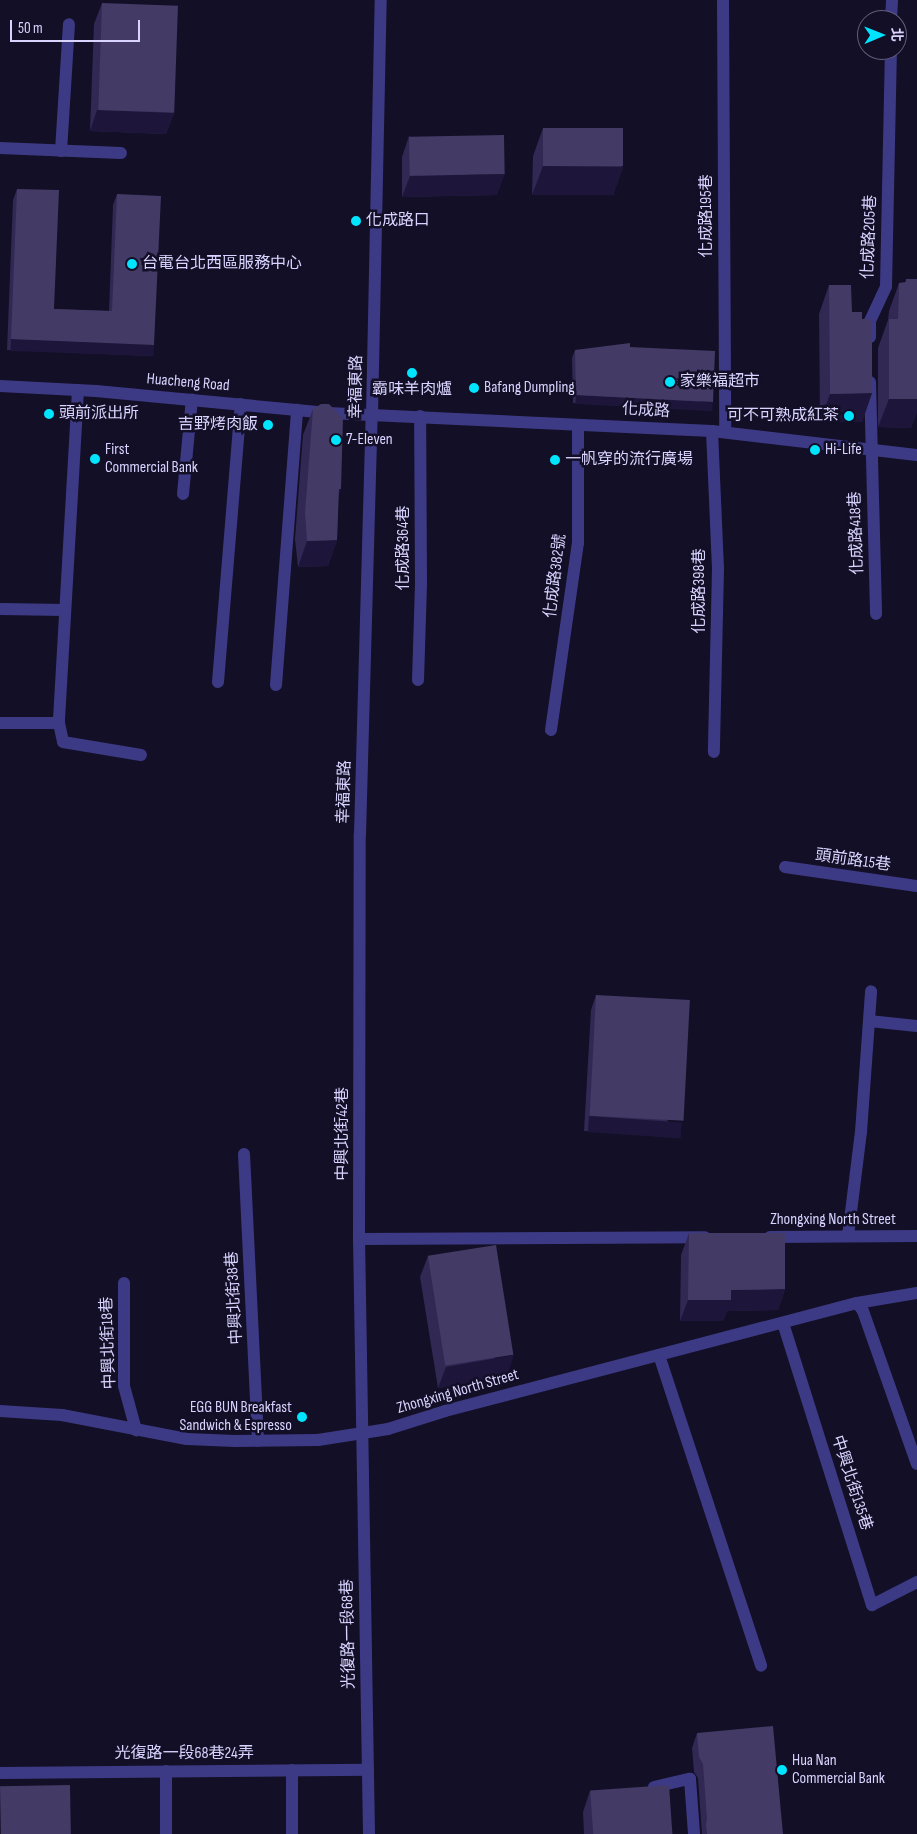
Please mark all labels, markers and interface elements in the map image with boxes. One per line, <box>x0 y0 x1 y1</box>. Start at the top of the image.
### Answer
scale bar <box>12 10 142 42</box>
north arrow <box>857 10 907 60</box>
text: 50 m <box>18 19 43 38</box>
text: 北 <box>888 28 905 42</box>
street label: 化成路195巷 <box>697 174 717 258</box>
street label: 化成路205巷 <box>859 195 881 279</box>
place label: 化成路口 <box>366 211 430 231</box>
marker: 化成路口 <box>350 215 362 227</box>
place label: 台電台北西區服務中心 <box>142 254 302 274</box>
marker: 台電台北西區服務中心 <box>126 258 138 270</box>
street label: 幸福東路 <box>347 355 367 419</box>
marker: 霸味羊肉爐 <box>406 367 418 379</box>
street label: Huacheng Road <box>146 370 230 396</box>
place label: 家樂福超市 <box>680 372 760 392</box>
marker: 家樂福超市 <box>664 376 676 388</box>
place label: Bafang Dumpling <box>484 378 575 398</box>
place label: 霸味羊肉爐 <box>372 380 452 400</box>
marker: Bafang Dumpling <box>468 382 480 394</box>
street label: 化成路 <box>622 400 670 422</box>
place label: 頭前派出所 <box>59 404 139 424</box>
place label: 可不可熟成紅茶 <box>727 406 839 426</box>
marker: 頭前派出所 <box>43 408 55 420</box>
marker: 可不可熟成紅茶 <box>843 410 855 422</box>
place label: 吉野烤肉飯 <box>178 415 258 435</box>
marker: 吉野烤肉飯 <box>262 419 274 431</box>
place label: 7-Eleven <box>346 430 393 450</box>
marker: 7-Eleven <box>330 434 342 446</box>
place label: First Commercial Bank <box>105 440 198 478</box>
place label: Hi-Life <box>825 440 862 460</box>
marker: Hi-Life <box>809 444 821 456</box>
place label: 一帆穿的流行廣場 <box>565 450 693 470</box>
marker: First Commercial Bank <box>89 453 101 465</box>
marker: 一帆穿的流行廣場 <box>549 454 561 466</box>
street label: 化成路418巷 <box>846 491 868 575</box>
street label: 化成路364巷 <box>394 506 414 590</box>
street label: 化成路382號 <box>541 533 571 619</box>
street label: 化成路398巷 <box>690 549 710 633</box>
street label: 幸福東路 <box>334 760 356 824</box>
street label: 頭前路15巷 <box>814 846 892 876</box>
street label: 中興北街42巷 <box>333 1087 353 1181</box>
street label: Zhongxing North Street <box>770 1210 896 1230</box>
street label: 中興北街38巷 <box>223 1251 247 1345</box>
street label: 中興北街18巷 <box>98 1296 120 1390</box>
street label: Zhongxing North Street <box>395 1365 521 1419</box>
place label: EGG BUN Breakfast Sandwich & Espresso <box>179 1398 292 1436</box>
marker: EGG BUN Breakfast Sandwich & Espresso <box>296 1411 308 1423</box>
street label: 中興北街135巷 <box>827 1433 875 1533</box>
street label: 光復路一段68巷 <box>338 1579 360 1689</box>
street label: 光復路一段68巷24弄 <box>114 1744 254 1764</box>
place label: Hua Nan Commercial Bank <box>792 1751 885 1789</box>
marker: Hua Nan Commercial Bank <box>776 1764 788 1776</box>

